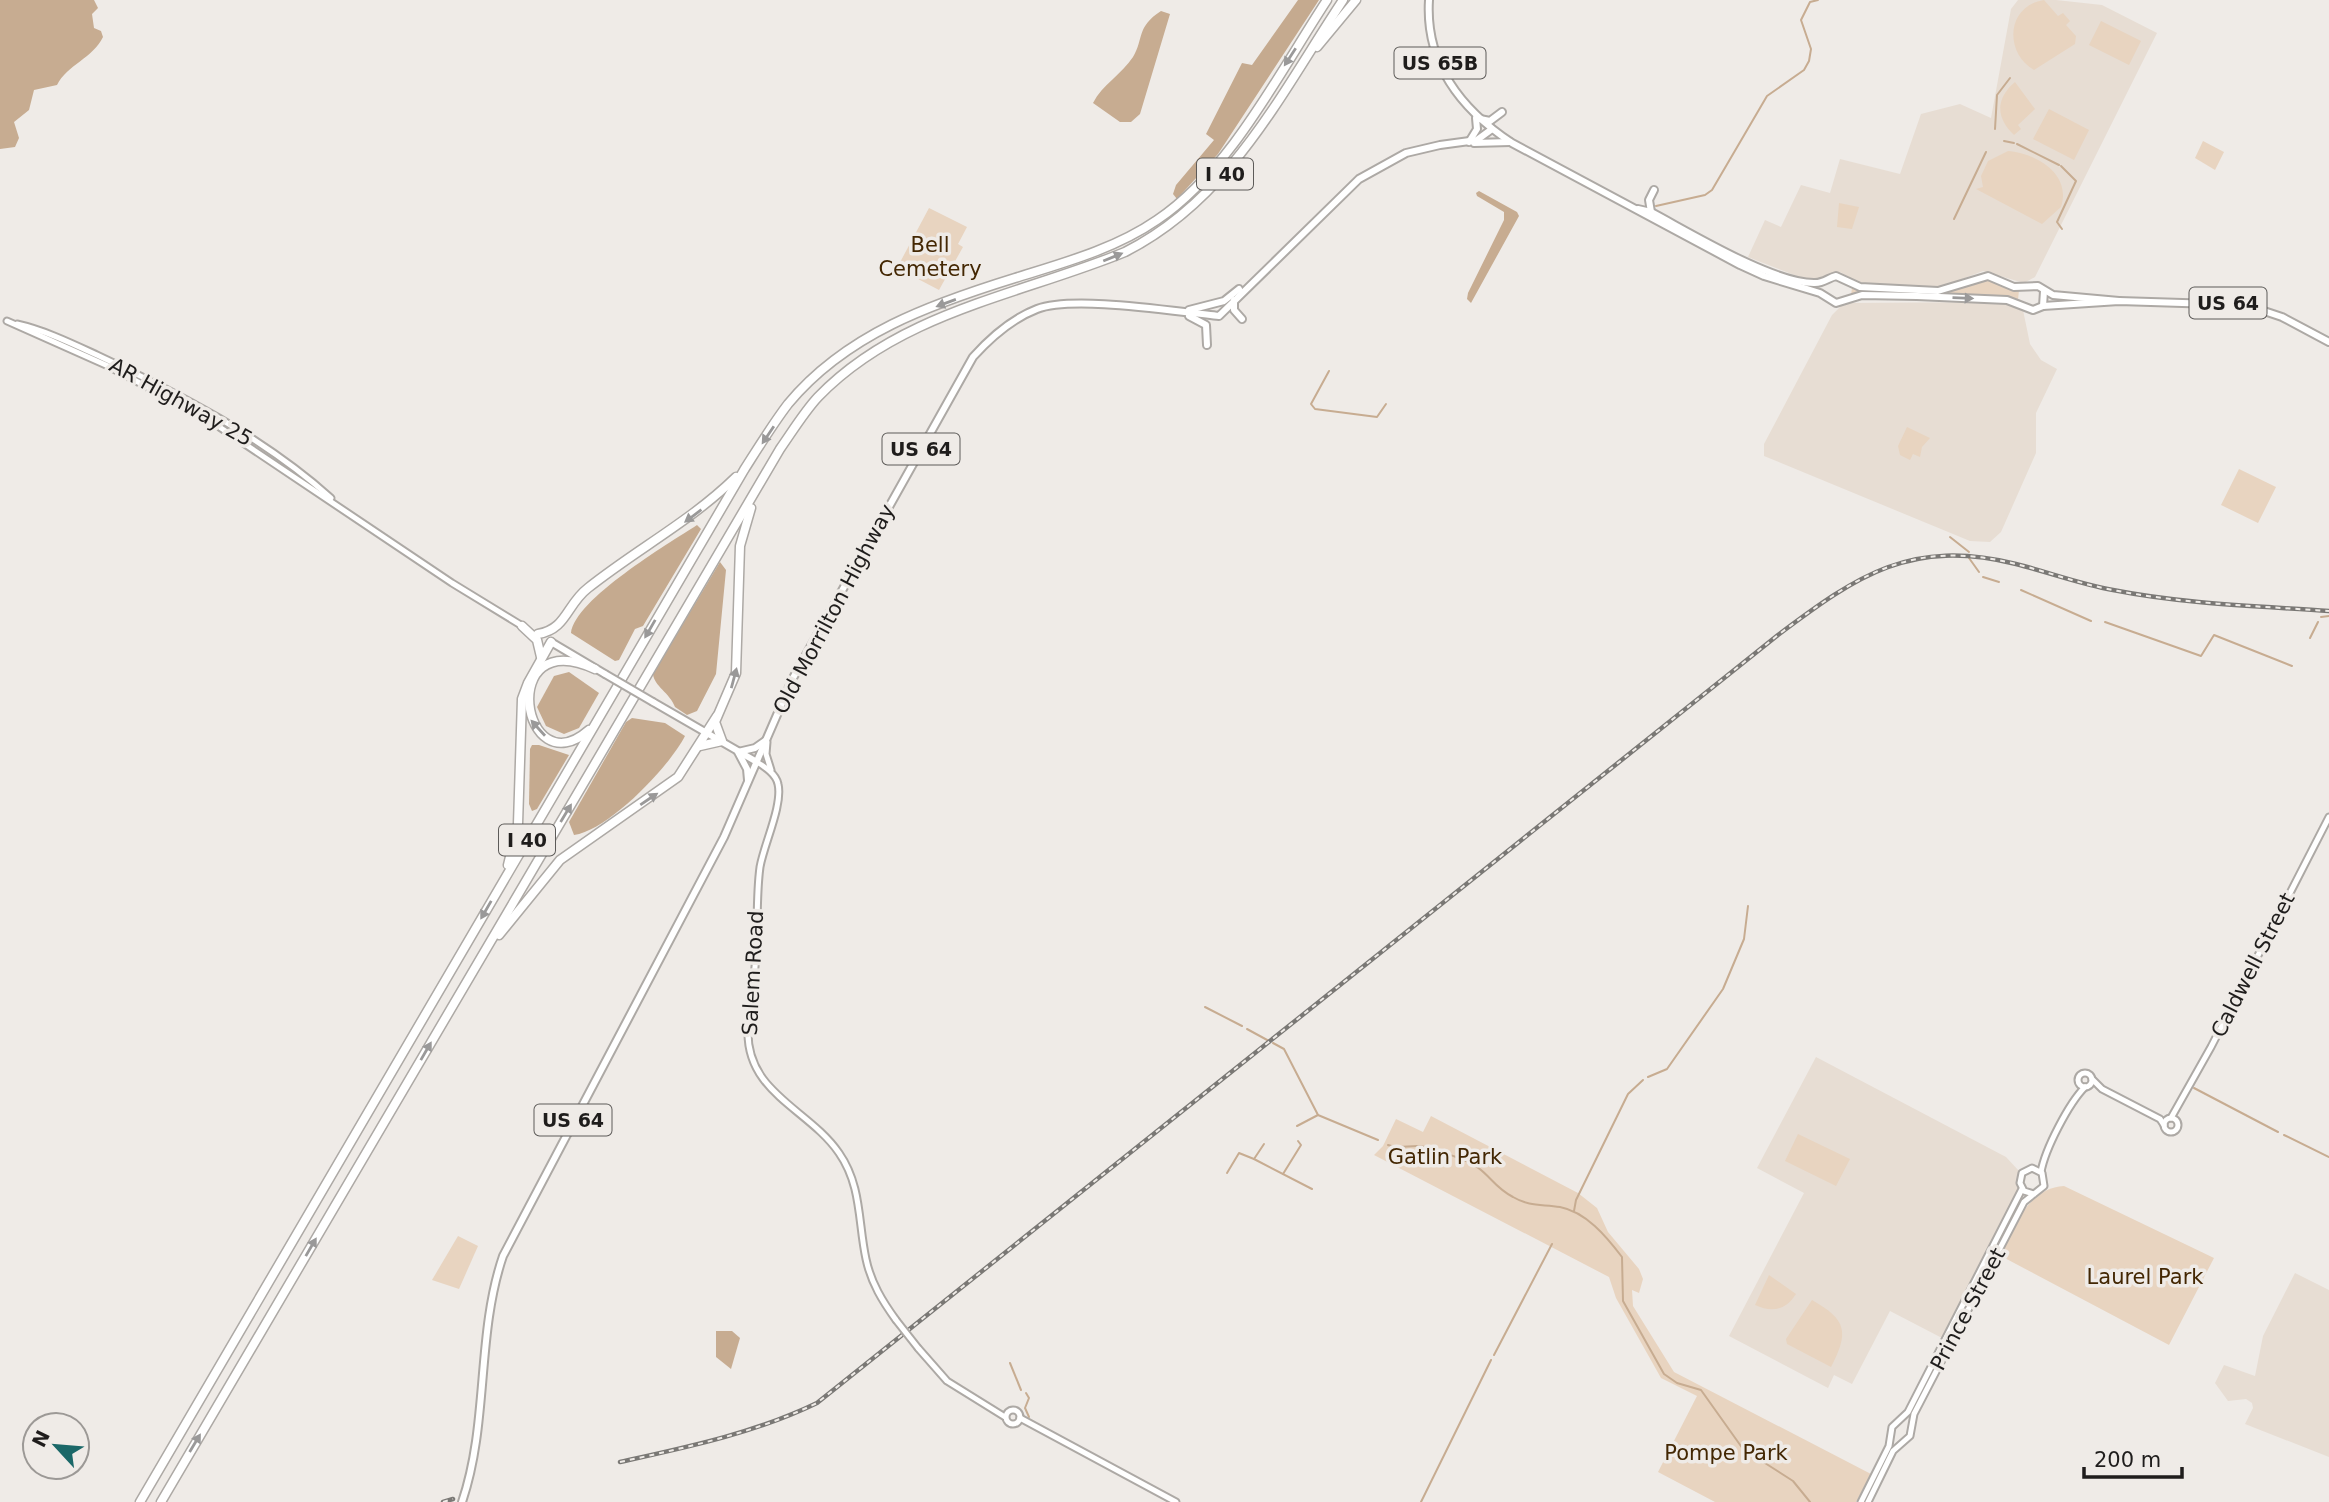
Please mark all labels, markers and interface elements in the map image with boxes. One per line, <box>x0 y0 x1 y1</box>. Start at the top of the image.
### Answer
one-way arrow <box>1283 47 1296 67</box>
road number: US 65B <box>1394 48 1486 78</box>
road number: I 40 <box>1197 158 1253 190</box>
park label: Bell Cemetery <box>878 233 982 281</box>
one-way arrow <box>1103 252 1124 263</box>
road number: US 64 <box>2190 288 2266 318</box>
one-way arrow <box>1952 293 1974 304</box>
one-way arrow <box>936 298 957 309</box>
street label: AR Highway 25 <box>105 353 257 451</box>
one-way arrow <box>762 425 775 444</box>
road number: US 64 <box>883 433 960 464</box>
street label: Old Morrilton Highway <box>769 500 899 718</box>
one-way arrow <box>684 508 702 522</box>
one-way arrow <box>644 620 656 639</box>
one-way arrow <box>729 667 740 689</box>
one-way arrow <box>530 719 546 737</box>
one-way arrow <box>639 792 659 805</box>
one-way arrow <box>560 803 572 822</box>
road number: I 40 <box>499 824 555 856</box>
street label: Caldwell Street <box>2206 889 2300 1041</box>
one-way arrow <box>480 901 492 920</box>
street label: Salem Road <box>738 910 768 1036</box>
one-way arrow <box>420 1041 432 1060</box>
road number: US 64 <box>534 1104 612 1136</box>
park label: Gatlin Park <box>1388 1145 1503 1169</box>
one-way arrow <box>304 1237 316 1257</box>
street label: Prince Street <box>1926 1244 2010 1374</box>
park label: Laurel Park <box>2087 1265 2204 1289</box>
north arrow <box>21 1411 91 1481</box>
text: N <box>27 1427 54 1451</box>
one-way arrow <box>189 1434 202 1453</box>
scale bar <box>2084 1436 2182 1480</box>
park label: Pompe Park <box>1664 1441 1789 1465</box>
text: 200 m <box>2094 1448 2161 1472</box>

